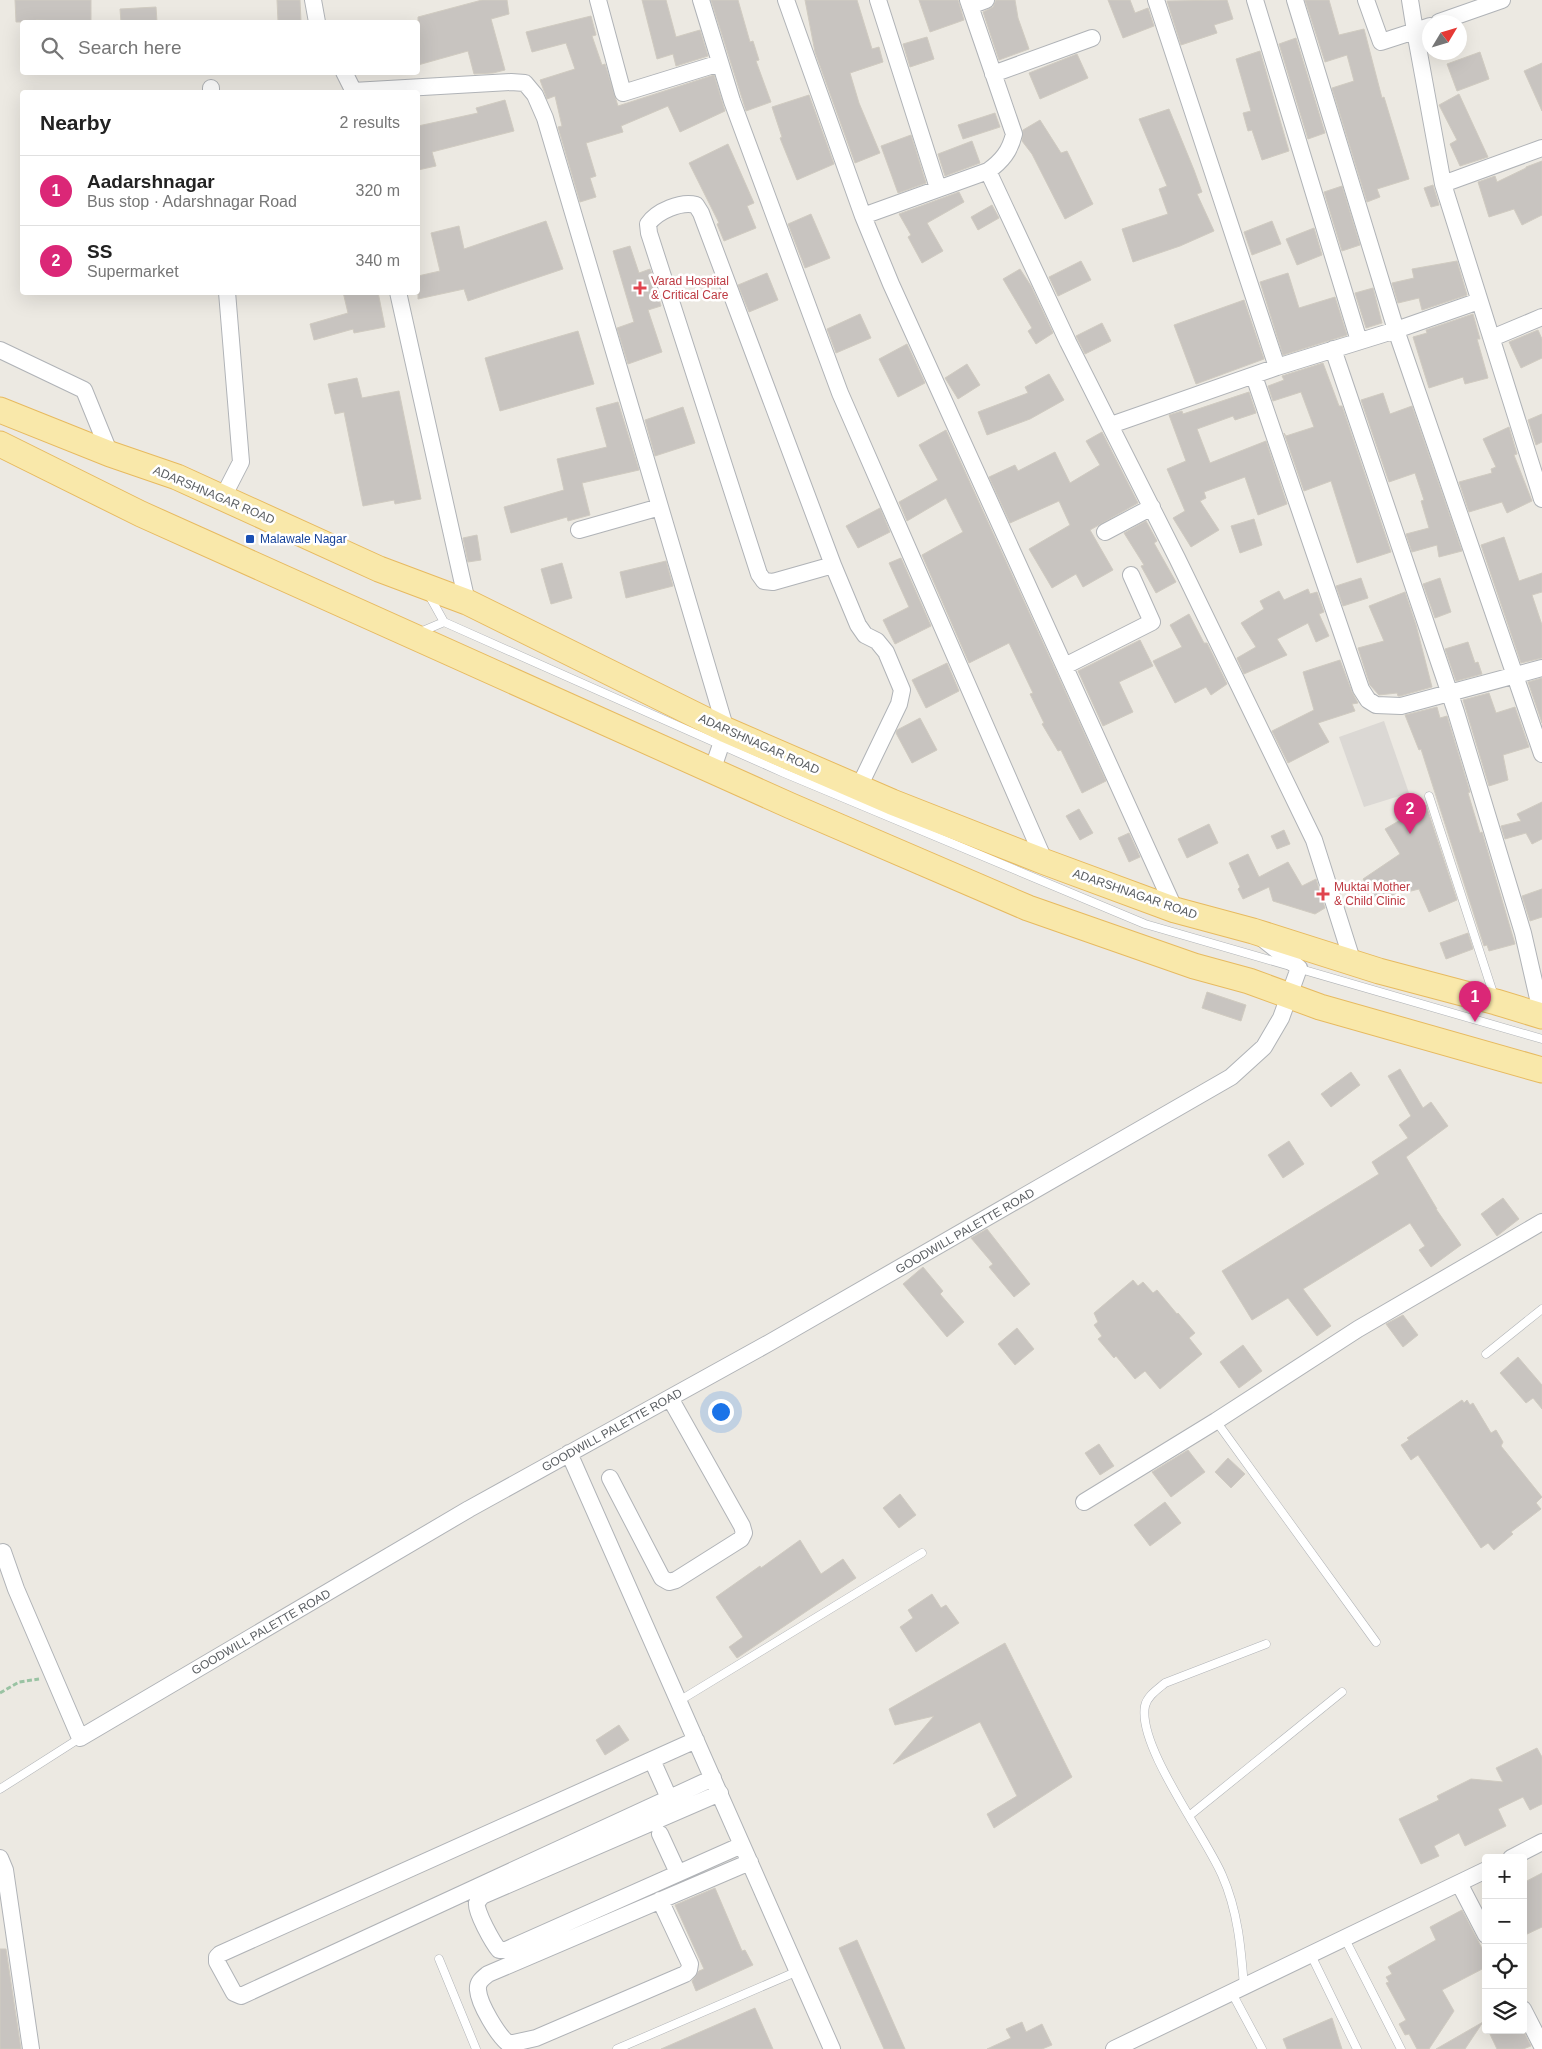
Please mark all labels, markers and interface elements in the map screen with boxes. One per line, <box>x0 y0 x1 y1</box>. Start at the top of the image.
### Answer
north arrow <box>1422 15 1467 60</box>
search box <box>20 20 420 75</box>
icon: search <box>38 34 66 62</box>
text: Search here <box>78 37 182 58</box>
text: Nearby <box>40 111 111 134</box>
text: 2 results <box>340 114 400 131</box>
text: Aadarshnagar <box>87 171 215 192</box>
text: 1 <box>52 182 60 199</box>
text: 320 m <box>356 182 400 199</box>
text: Bus stop · Adarshnagar Road <box>87 193 297 210</box>
text: SS <box>87 241 112 262</box>
text: 2 <box>52 252 60 269</box>
text: 340 m <box>356 252 400 269</box>
text: Supermarket <box>87 263 179 280</box>
place label: Varad Hospital & Critical Care <box>651 274 729 302</box>
marker: Varad Hospital & Critical Care <box>633 281 647 295</box>
street label: ADARSHNAGAR ROAD <box>151 463 277 527</box>
place label: Malawale Nagar <box>260 532 347 546</box>
marker: Malawale Nagar <box>244 533 256 545</box>
street label: ADARSHNAGAR ROAD <box>696 711 822 777</box>
pin: 2 <box>1394 793 1426 834</box>
street label: ADARSHNAGAR ROAD <box>1071 866 1199 922</box>
place label: Muktai Mother & Child Clinic <box>1334 880 1410 908</box>
marker: Muktai Mother & Child Clinic <box>1316 887 1330 901</box>
pin: 1 <box>1459 981 1491 1022</box>
street label: GOODWILL PALETTE ROAD <box>893 1185 1037 1277</box>
street label: GOODWILL PALETTE ROAD <box>539 1385 685 1474</box>
your location <box>708 1399 734 1425</box>
street label: GOODWILL PALETTE ROAD <box>189 1586 333 1678</box>
map controls <box>1482 1854 1527 2034</box>
button: + <box>1482 1854 1527 1899</box>
button: − <box>1482 1899 1527 1944</box>
button: locate <box>1482 1944 1527 1989</box>
button: layers <box>1482 1989 1527 2034</box>

